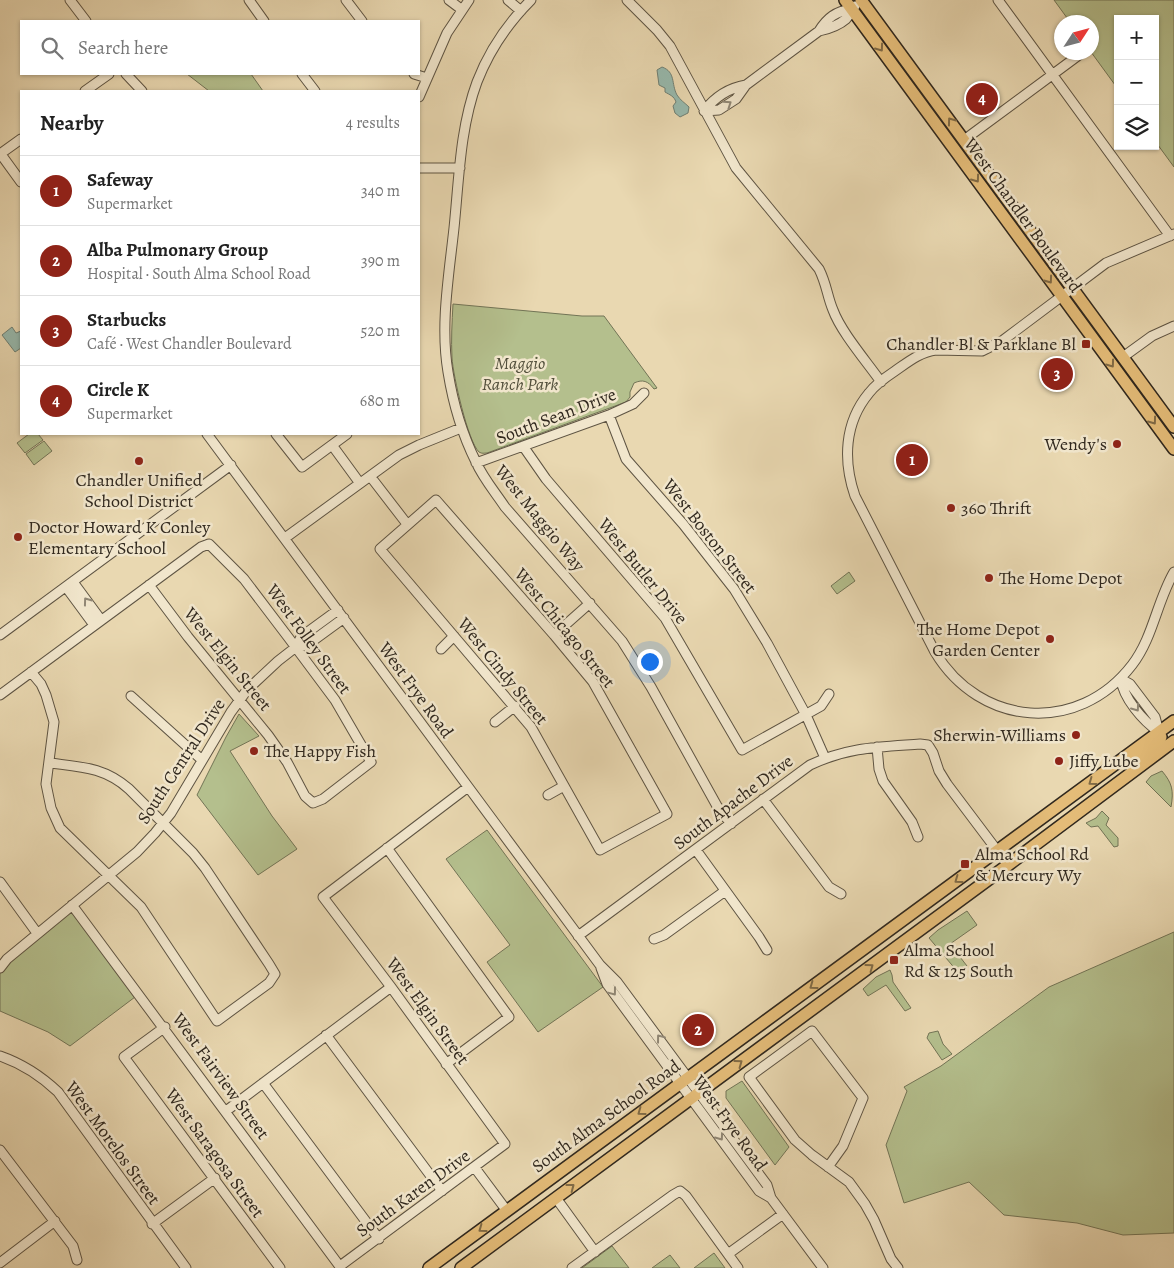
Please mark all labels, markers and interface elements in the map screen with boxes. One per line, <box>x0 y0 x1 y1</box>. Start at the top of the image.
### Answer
north arrow <box>1054 15 1099 60</box>
map controls <box>1114 15 1159 150</box>
button: + <box>1114 15 1159 60</box>
search box <box>20 20 420 75</box>
icon: search <box>38 34 66 62</box>
text: Search here <box>78 35 168 61</box>
one-way arrow <box>874 42 883 52</box>
button: − <box>1114 60 1159 105</box>
pin: 4 <box>966 80 998 118</box>
one-way arrow <box>723 101 732 110</box>
button: layers <box>1114 105 1159 150</box>
text: Nearby <box>40 109 103 137</box>
text: 4 results <box>346 112 400 134</box>
one-way arrow <box>948 117 957 127</box>
street label: West Chandler Boulevard <box>958 132 1088 298</box>
text: Safeway <box>87 167 153 193</box>
one-way arrow <box>970 173 979 183</box>
text: 1 <box>53 180 59 202</box>
text: 340 m <box>361 180 400 202</box>
text: Supermarket <box>87 193 173 215</box>
text: Alba Pulmonary Group <box>87 237 268 263</box>
text: 2 <box>52 250 60 272</box>
text: 390 m <box>361 250 400 272</box>
text: Hospital · South Alma School Road <box>87 263 311 285</box>
one-way arrow <box>1043 274 1052 284</box>
text: Starbucks <box>87 307 166 333</box>
text: 3 <box>53 320 59 342</box>
text: 520 m <box>361 320 400 342</box>
place label: Chandler Bl & Parklane Bl <box>886 332 1077 356</box>
text: Café · West Chandler Boulevard <box>87 333 292 355</box>
marker: Chandler Bl & Parklane Bl <box>1080 338 1092 350</box>
park label: Maggio Ranch Park <box>482 351 558 396</box>
pin: 3 <box>1041 355 1073 393</box>
one-way arrow <box>1105 358 1114 368</box>
text: Circle K <box>87 377 149 403</box>
street label: South Sean Drive <box>493 382 619 450</box>
text: 4 <box>52 390 60 412</box>
text: 680 m <box>360 390 400 412</box>
text: Supermarket <box>87 403 173 425</box>
one-way arrow <box>1147 415 1156 425</box>
place label: Wendy's <box>1043 432 1107 456</box>
marker: Wendy's <box>1111 438 1123 450</box>
pin: 1 <box>896 441 928 479</box>
marker: Chandler Unified School District <box>133 455 145 467</box>
street label: West Maggio Way <box>489 459 591 577</box>
place label: Chandler Unified School District <box>76 468 203 513</box>
street label: West Boston Street <box>657 473 762 598</box>
place label: 360 Thrift <box>961 496 1032 520</box>
marker: 360 Thrift <box>945 502 957 514</box>
street label: West Butler Drive <box>592 512 693 629</box>
place label: Doctor Howard K Conley Elementary School <box>28 515 211 560</box>
marker: Doctor Howard K Conley Elementary School <box>12 531 24 543</box>
street label: West Chicago Street <box>509 562 621 693</box>
place label: The Home Depot <box>999 566 1122 590</box>
marker: The Home Depot <box>983 572 995 584</box>
street label: West Folley Street <box>260 578 357 699</box>
one-way arrow <box>84 597 93 607</box>
street label: West Elgin Street <box>178 601 277 716</box>
street label: West Cindy Street <box>452 612 554 730</box>
place label: The Home Depot Garden Center <box>917 617 1040 662</box>
marker: The Home Depot Garden Center <box>1044 633 1056 645</box>
street label: West Frye Road <box>372 636 459 743</box>
your location <box>637 649 663 675</box>
street label: South Central Drive <box>131 694 231 828</box>
one-way arrow <box>1130 703 1139 712</box>
place label: Sherwin-Williams <box>933 723 1066 747</box>
marker: Sherwin-Williams <box>1070 729 1082 741</box>
place label: The Happy Fish <box>264 739 377 763</box>
marker: The Happy Fish <box>248 745 260 757</box>
street label: South Apache Drive <box>668 749 798 855</box>
place label: Jiffy Lube <box>1069 749 1139 773</box>
marker: Jiffy Lube <box>1053 755 1065 767</box>
one-way arrow <box>1088 775 1097 785</box>
place label: Alma School Rd & Mercury Wy <box>974 842 1089 887</box>
marker: Alma School Rd & Mercury Wy <box>959 858 971 870</box>
one-way arrow <box>955 874 964 882</box>
place label: Alma School Rd & 125 South <box>903 938 1014 983</box>
street label: West Elgin Street <box>380 952 475 1069</box>
marker: Alma School Rd & 125 South <box>888 954 900 966</box>
one-way arrow <box>864 964 873 972</box>
one-way arrow <box>810 981 819 989</box>
one-way arrow <box>607 986 615 995</box>
street label: West Fairview Street <box>166 1007 275 1144</box>
pin: 2 <box>682 1011 714 1049</box>
one-way arrow <box>657 1034 666 1044</box>
street label: South Alma School Road <box>527 1054 685 1178</box>
one-way arrow <box>733 1060 742 1068</box>
street label: West Frye Road <box>686 1069 773 1176</box>
street label: West Morelos Street <box>59 1076 166 1210</box>
street label: West Saragosa Street <box>159 1083 270 1223</box>
one-way arrow <box>637 1106 647 1115</box>
one-way arrow <box>714 1131 723 1141</box>
street label: South Karen Drive <box>351 1144 475 1242</box>
one-way arrow <box>565 1184 575 1193</box>
one-way arrow <box>478 1223 488 1232</box>

